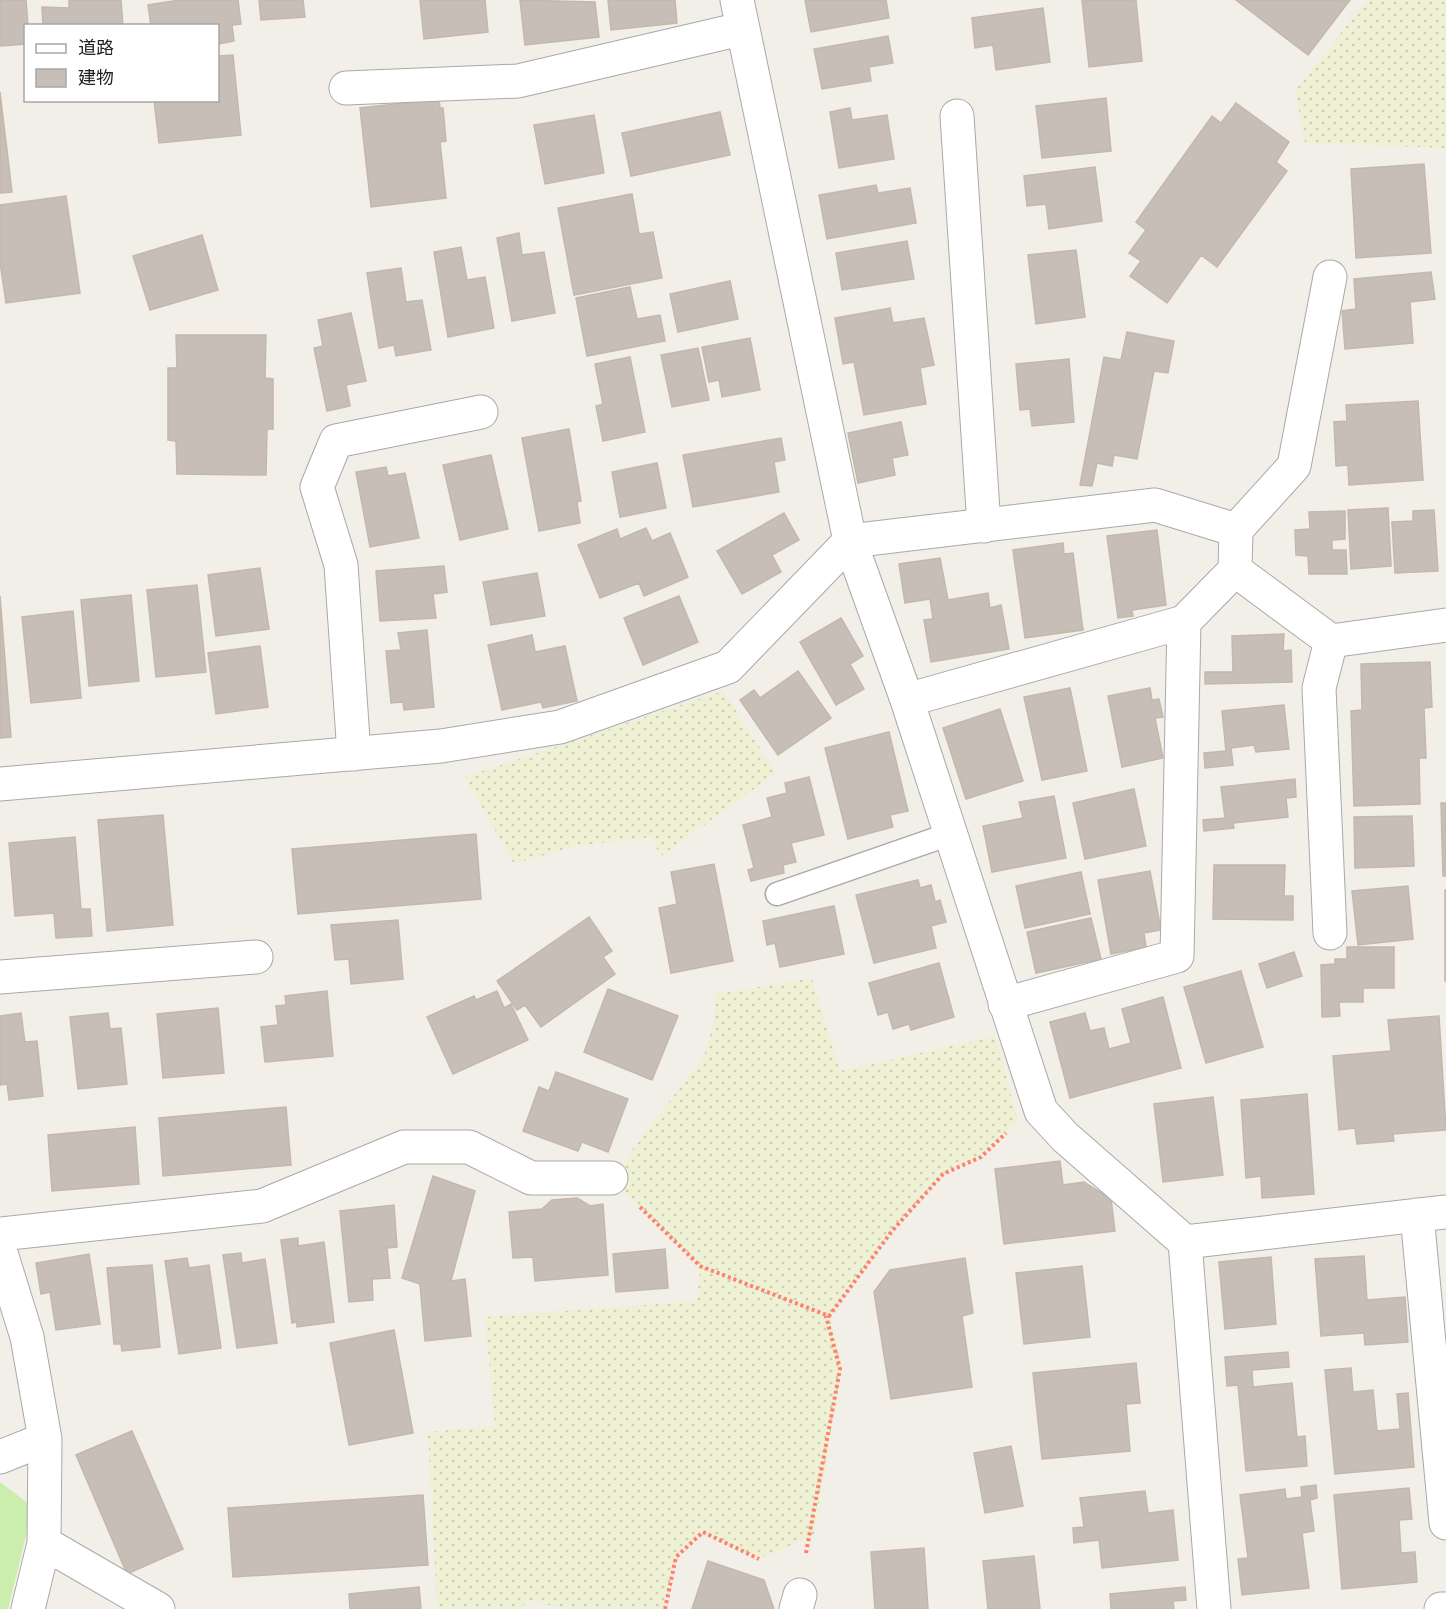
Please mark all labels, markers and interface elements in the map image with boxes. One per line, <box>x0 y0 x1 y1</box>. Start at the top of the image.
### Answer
legend <box>24 24 219 102</box>
text: 道路 <box>78 37 114 59</box>
text: 建物 <box>78 67 114 89</box>

